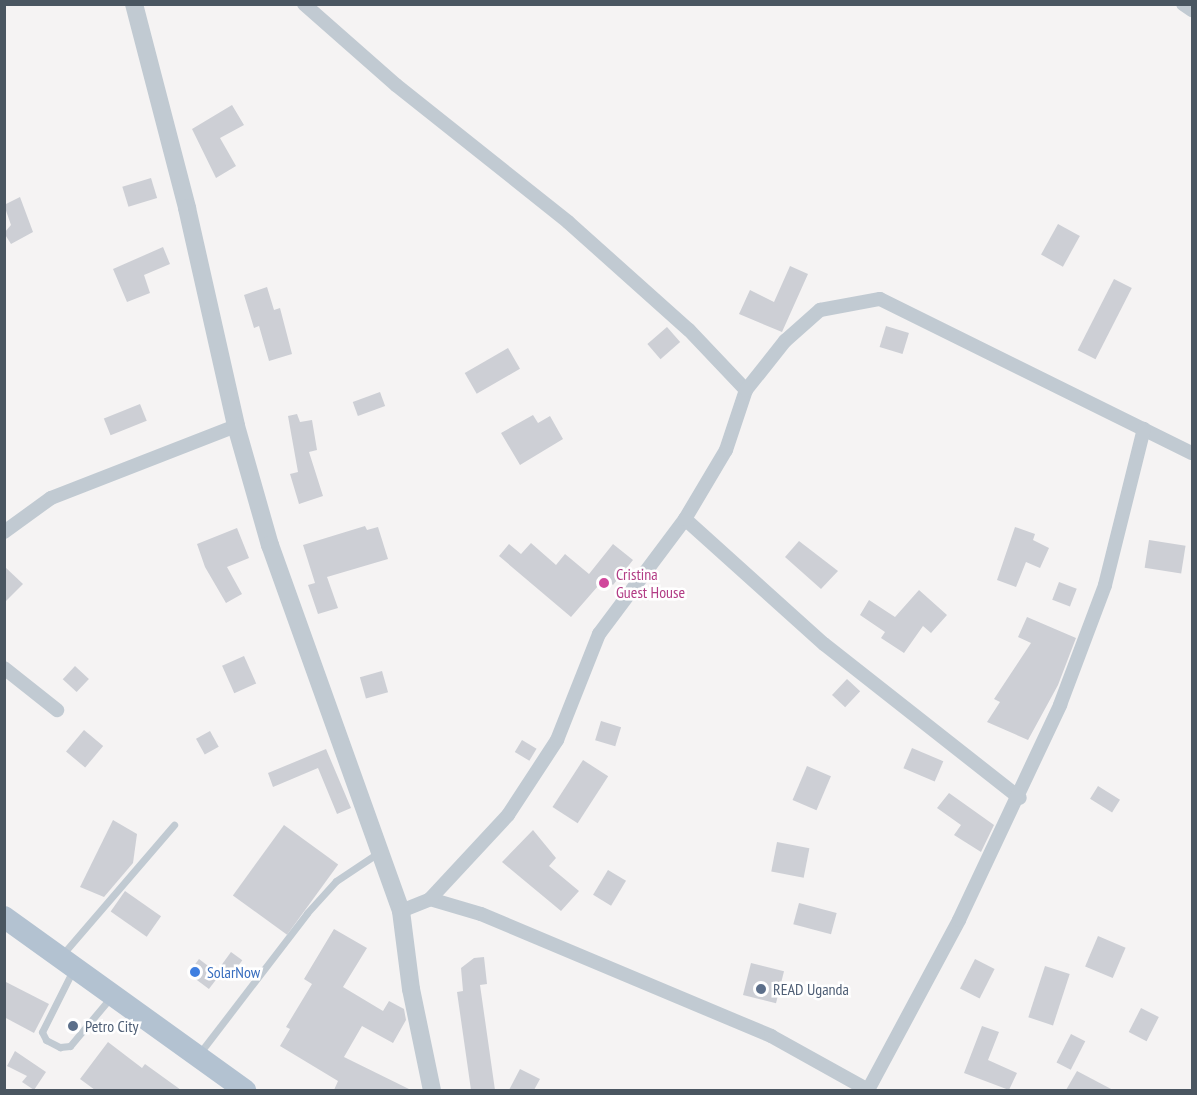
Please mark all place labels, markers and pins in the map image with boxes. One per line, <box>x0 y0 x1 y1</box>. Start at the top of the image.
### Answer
place label: Cristina Guest House <box>616 564 685 602</box>
marker: Cristina Guest House <box>597 576 611 590</box>
place label: SolarNow <box>207 962 260 982</box>
marker: SolarNow <box>188 965 202 979</box>
place label: READ Uganda <box>773 979 849 999</box>
marker: READ Uganda <box>754 982 768 996</box>
place label: Petro City <box>85 1016 139 1036</box>
marker: Petro City <box>66 1019 80 1033</box>

